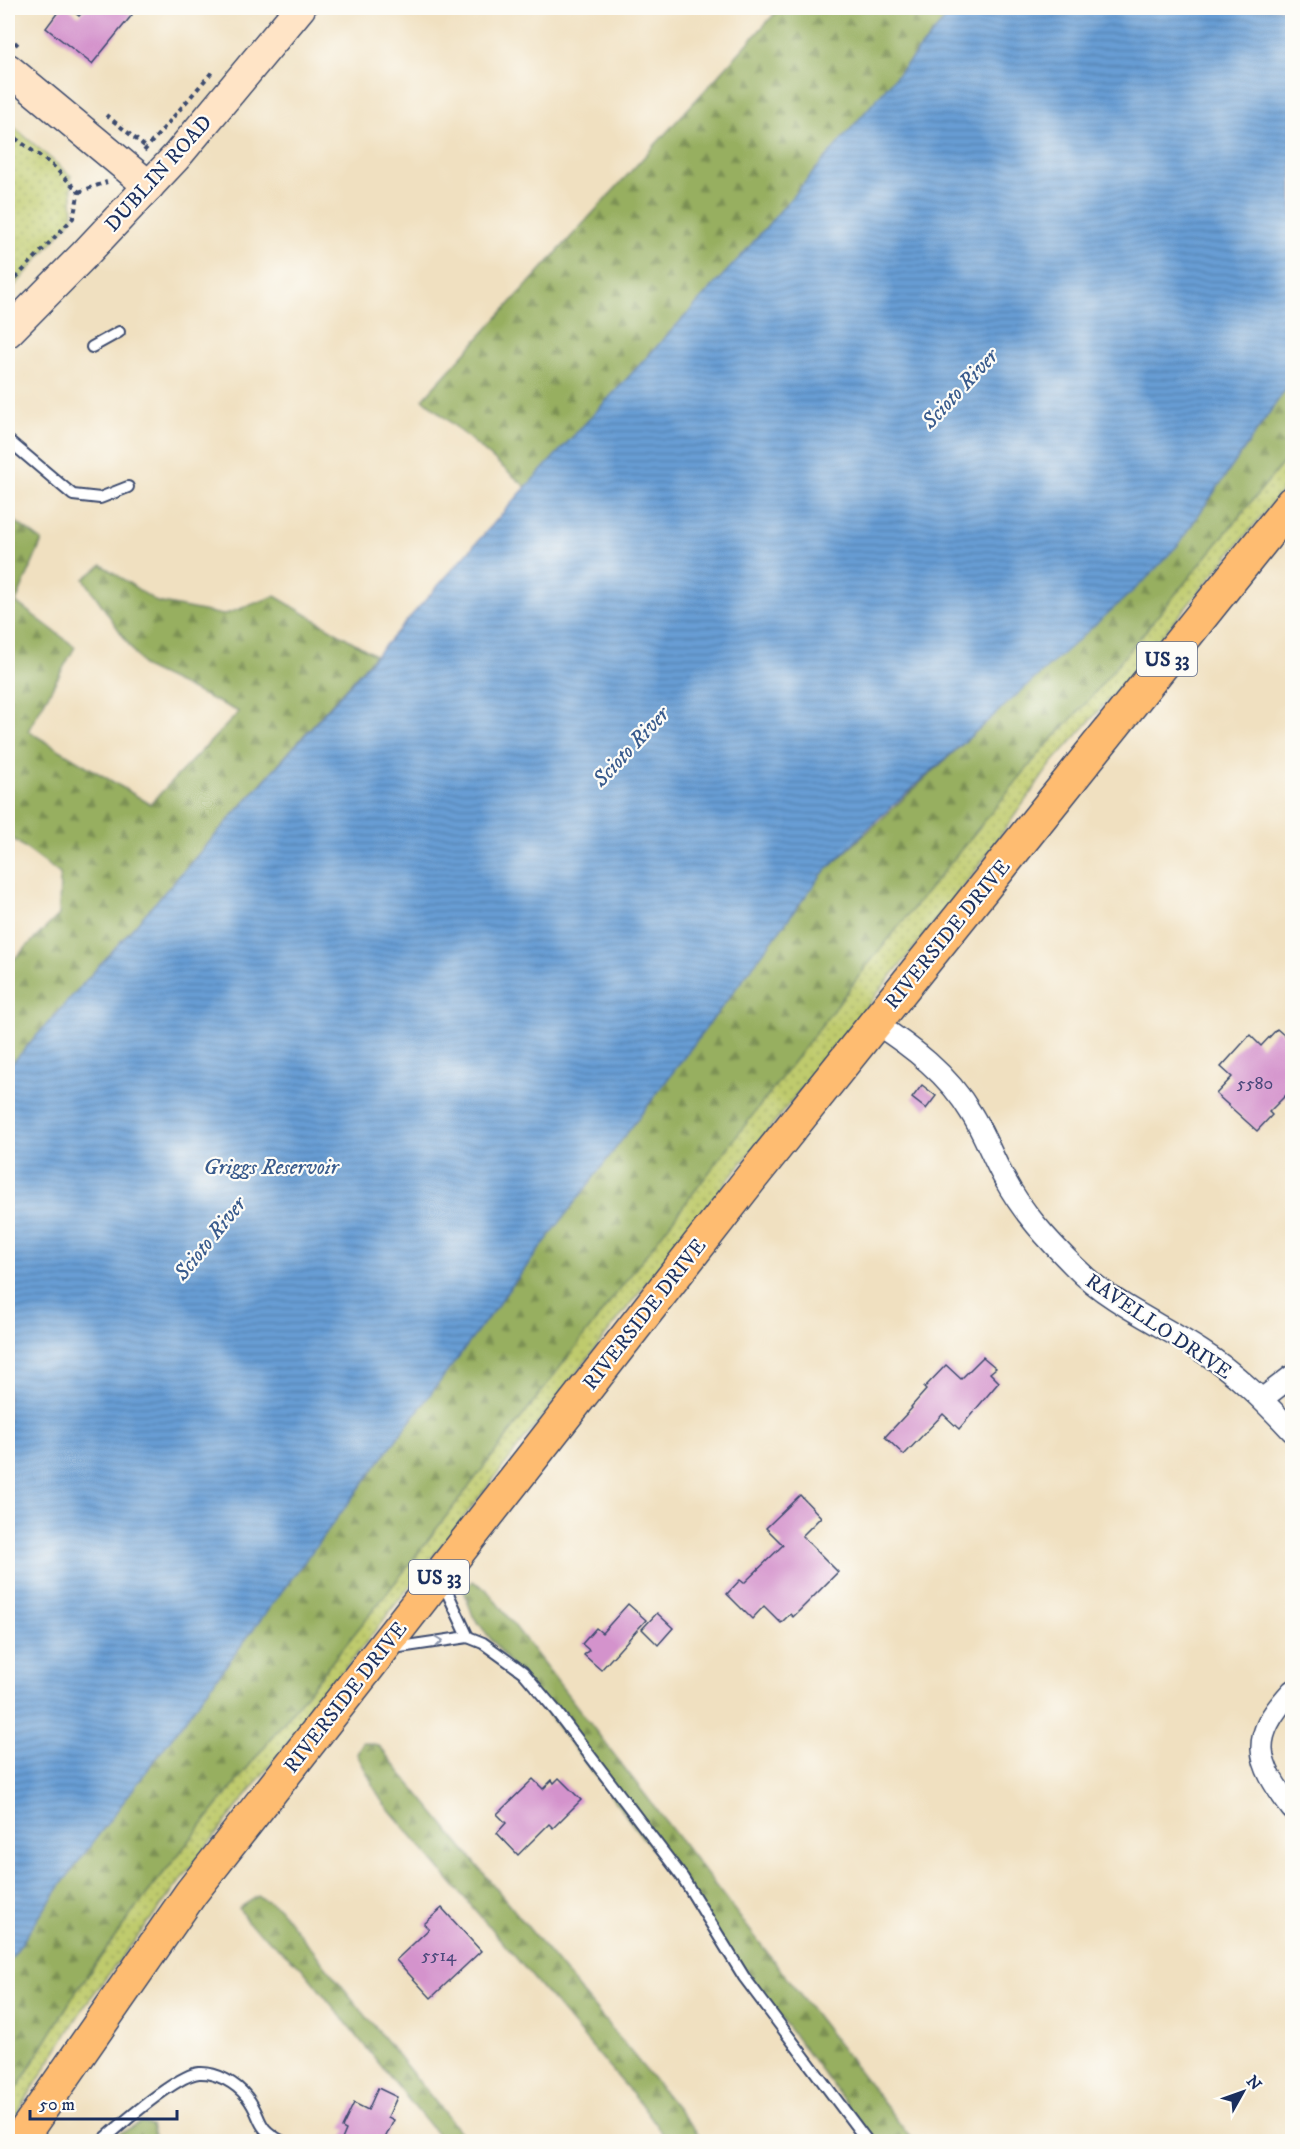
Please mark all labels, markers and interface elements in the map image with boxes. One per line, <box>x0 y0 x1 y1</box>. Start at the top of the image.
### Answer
street label: DUBLIN ROAD <box>100 110 218 237</box>
water label: Scioto River <box>915 342 1006 435</box>
road number: US 33 <box>1137 642 1197 676</box>
water label: Scioto River <box>586 700 677 793</box>
street label: RIVERSIDE DRIVE <box>879 854 1016 1015</box>
house number: 5580 <box>1237 1073 1273 1095</box>
water label: Griggs Reservoir <box>204 1154 341 1181</box>
water label: Scioto River <box>168 1190 253 1287</box>
street label: RIVERSIDE DRIVE <box>577 1233 712 1396</box>
street label: RAVELLO DRIVE <box>1080 1268 1237 1385</box>
road number: US 33 <box>409 1560 469 1594</box>
street label: RIVERSIDE DRIVE <box>278 1616 413 1779</box>
one-way arrow <box>434 1635 443 1647</box>
house number: 5514 <box>422 1945 457 1967</box>
north arrow <box>1213 2062 1273 2122</box>
text: N <box>1242 2072 1266 2094</box>
scale bar <box>30 2083 177 2121</box>
text: 50 m <box>39 2094 75 2116</box>

